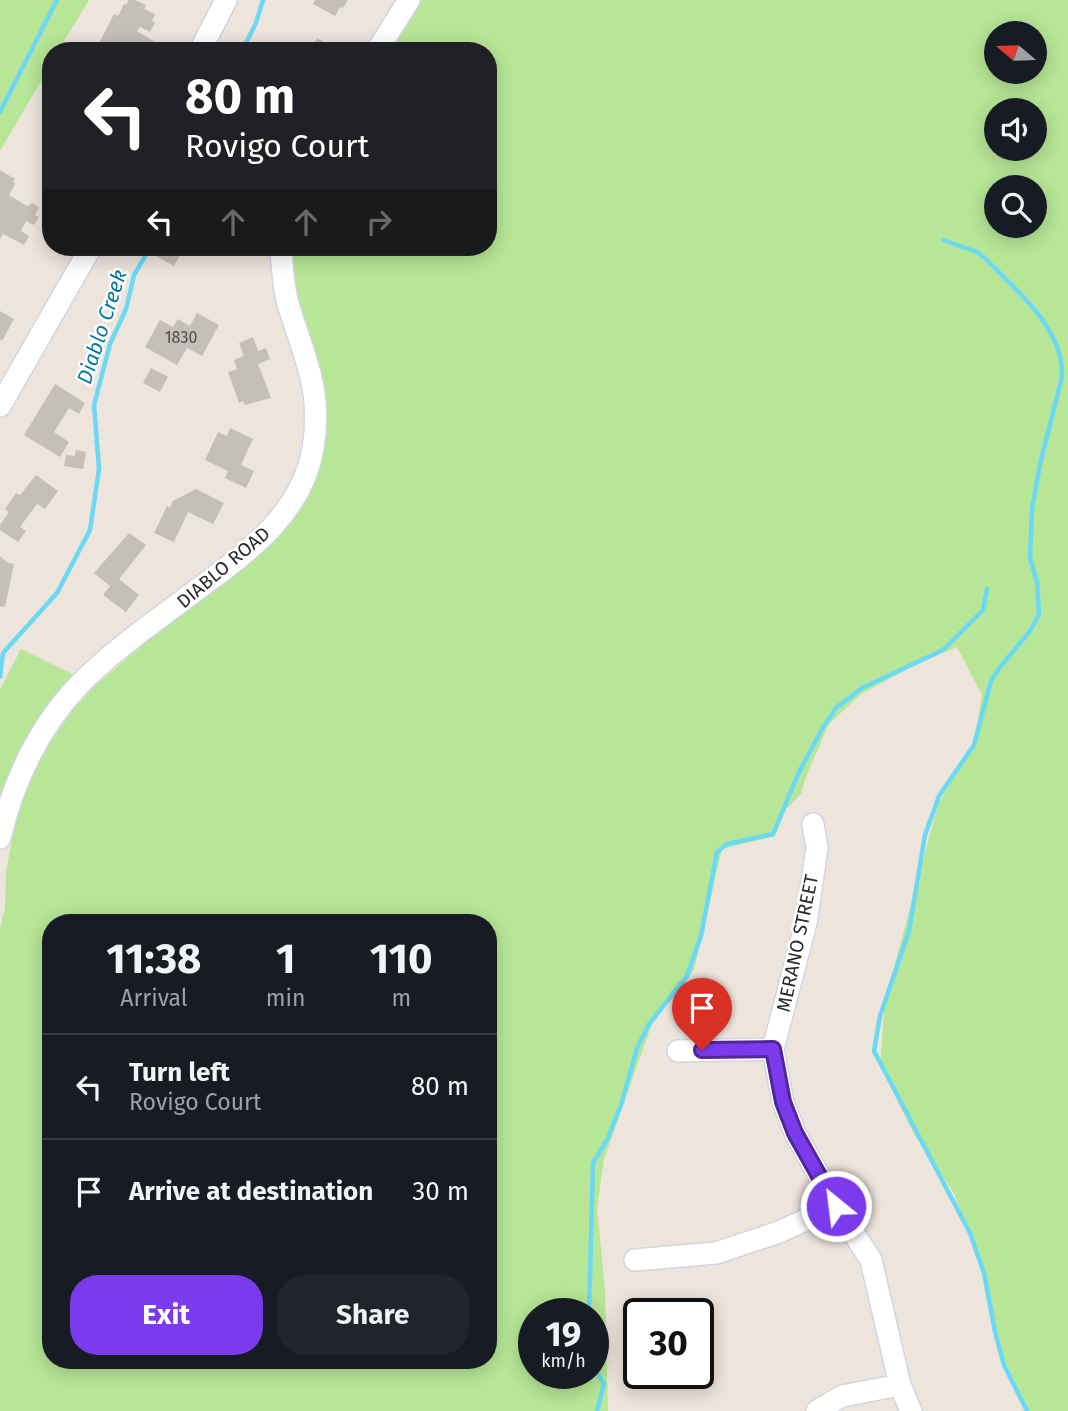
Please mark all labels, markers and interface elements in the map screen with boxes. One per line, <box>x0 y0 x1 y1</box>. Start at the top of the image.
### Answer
north arrow <box>984 21 1046 84</box>
map controls <box>984 21 1047 238</box>
text: 80 m <box>185 67 295 126</box>
icon: left <box>70 70 161 161</box>
button: sound <box>984 98 1047 161</box>
text: Rovigo Court <box>185 127 369 165</box>
button: search <box>984 175 1047 238</box>
icon: left <box>141 203 179 241</box>
icon: ahead <box>214 203 252 241</box>
icon: ahead <box>287 203 325 241</box>
icon: right <box>360 203 398 241</box>
water label: Diablo Creek <box>71 267 133 387</box>
house number: 1830 <box>165 328 197 347</box>
street label: DIABLO ROAD <box>172 522 275 613</box>
street label: MERANO STREET <box>772 872 823 1014</box>
text: 11:38 <box>106 934 202 984</box>
text: 1 <box>276 934 295 984</box>
text: 110 <box>370 934 433 984</box>
pin <box>672 978 732 1050</box>
text: Arrival <box>120 984 188 1012</box>
text: min <box>266 984 306 1012</box>
text: m <box>391 984 411 1012</box>
icon: arrive <box>683 989 721 1027</box>
text: Turn left <box>129 1057 230 1088</box>
icon: left <box>70 1068 108 1106</box>
text: 80 m <box>411 1071 469 1102</box>
text: Rovigo Court <box>129 1088 261 1116</box>
position arrow <box>799 1169 873 1243</box>
icon: arrive <box>70 1173 108 1211</box>
text: Arrive at destination <box>129 1176 373 1207</box>
text: 30 m <box>412 1176 469 1207</box>
button: Exit <box>70 1275 263 1355</box>
button: Share <box>277 1275 469 1355</box>
speed limit sign: 30 <box>623 1298 714 1389</box>
text: 19 <box>546 1313 581 1355</box>
text: km/h <box>541 1350 586 1372</box>

